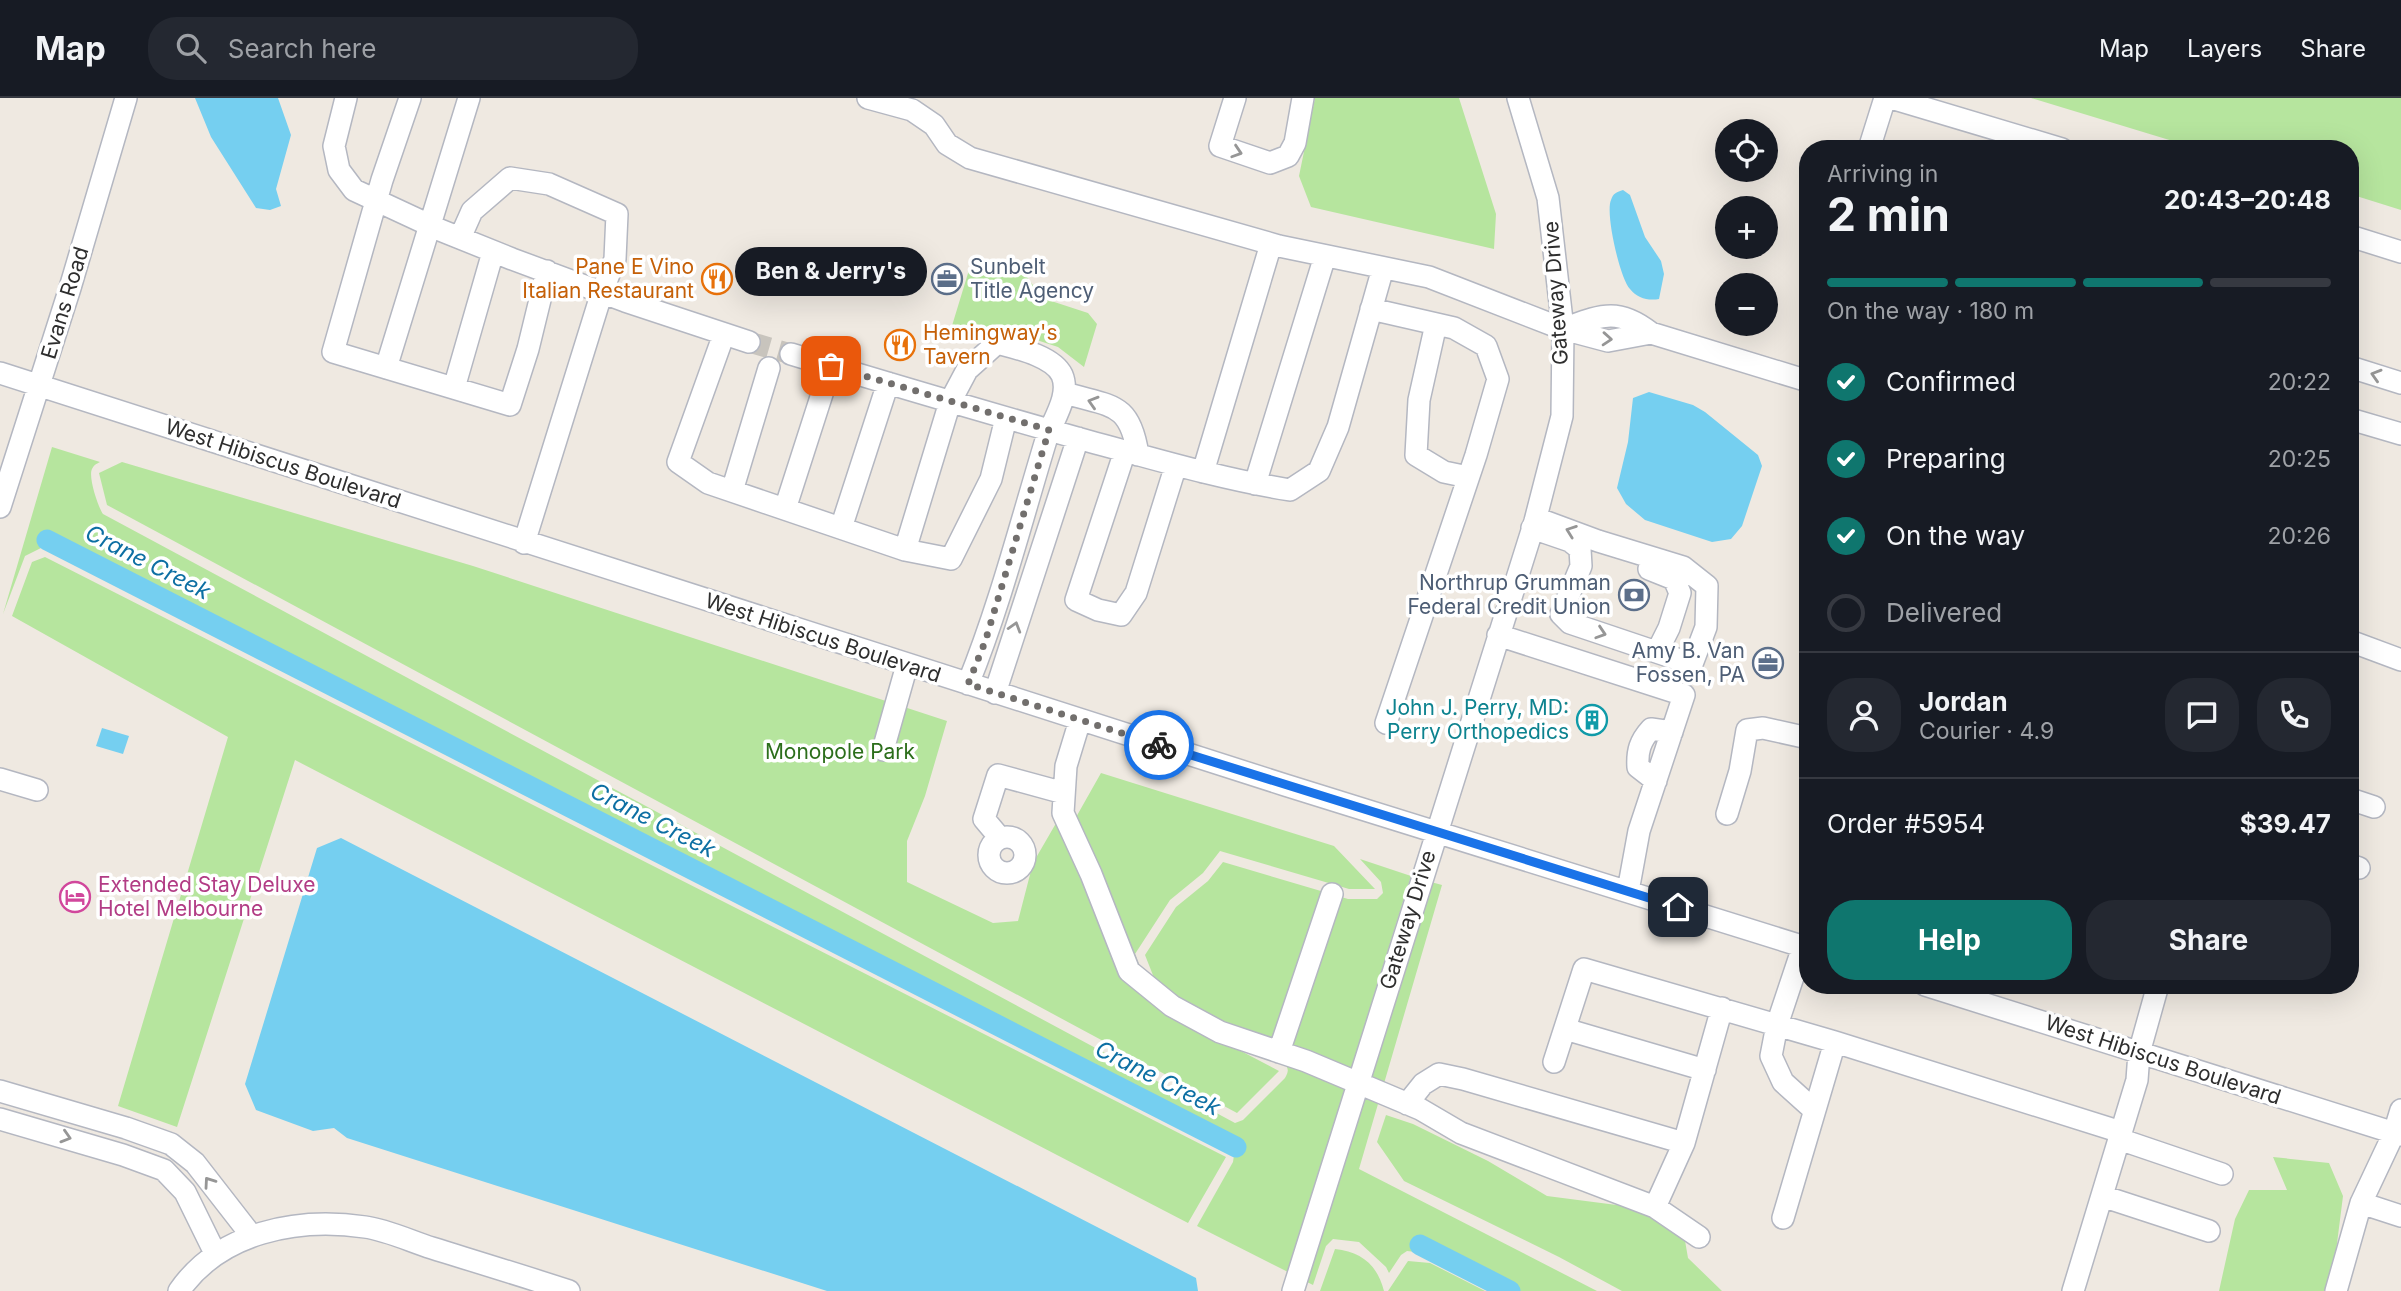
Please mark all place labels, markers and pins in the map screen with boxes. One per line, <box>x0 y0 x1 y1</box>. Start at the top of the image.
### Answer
callout: Ben & Jerry's <box>735 247 927 296</box>
place label: Pane E Vino Italian Restaurant <box>522 254 694 303</box>
place label: Sunbelt Title Agency <box>970 254 1094 303</box>
restaurant icon: Pane E Vino Italian Restaurant <box>700 262 734 296</box>
office icon: Sunbelt Title Agency <box>930 262 964 296</box>
place label: Hemingway's Tavern <box>923 320 1057 369</box>
restaurant icon: Hemingway's Tavern <box>883 328 917 362</box>
pin <box>801 336 861 396</box>
place label: Northrup Grumman Federal Credit Union <box>1407 570 1611 619</box>
bank icon: Northrup Grumman Federal Credit Union <box>1617 578 1651 612</box>
place label: Amy B. Van Fossen, PA <box>1631 638 1745 687</box>
office icon: Amy B. Van Fossen, PA <box>1751 646 1785 680</box>
place label: John J. Perry, MD: Perry Orthopedics <box>1385 695 1569 744</box>
building icon: John J. Perry, MD: Perry Orthopedics <box>1575 703 1609 737</box>
place label: Extended Stay Deluxe Hotel Melbourne <box>98 872 315 921</box>
pin <box>1648 877 1708 937</box>
hotel icon: Extended Stay Deluxe Hotel Melbourne <box>58 880 92 914</box>

